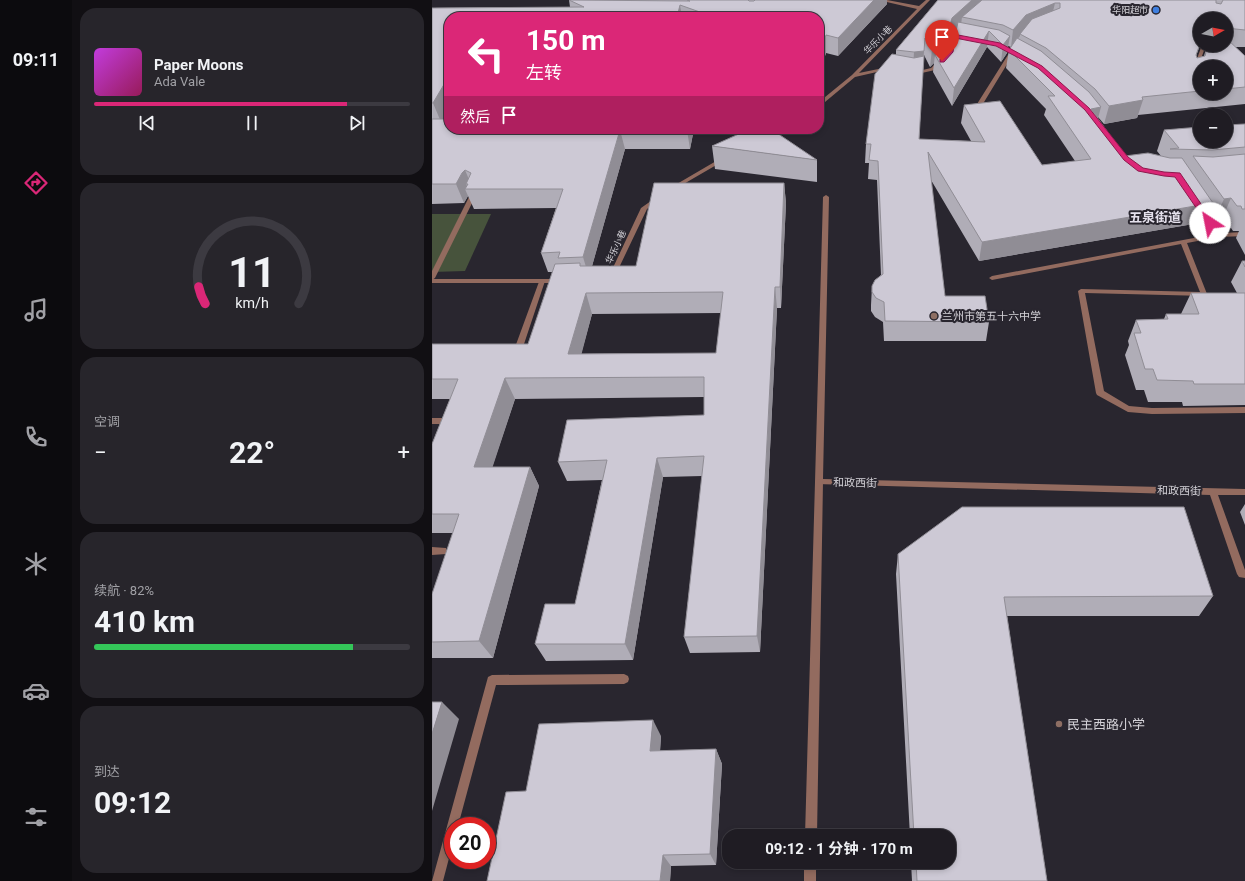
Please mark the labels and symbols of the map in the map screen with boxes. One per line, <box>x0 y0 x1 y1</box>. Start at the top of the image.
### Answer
place label: 华阳超市 <box>1112 4 1148 15</box>
marker: 华阳超市 <box>1151 5 1161 15</box>
north arrow <box>1193 12 1233 52</box>
pin <box>925 20 959 61</box>
street label: 华乐小巷 <box>861 23 894 56</box>
position arrow <box>1189 202 1231 244</box>
district label: 五泉街道 <box>1129 210 1181 225</box>
street label: 华乐小巷 <box>603 228 628 265</box>
place label: 兰州市第五十六中学 <box>942 310 1041 323</box>
marker: 兰州市第五十六中学 <box>929 311 939 321</box>
street label: 和政西街 <box>833 476 877 490</box>
street label: 和政西街 <box>1157 484 1201 498</box>
place label: 民主西路小学 <box>1067 717 1145 732</box>
marker: 民主西路小学 <box>1054 719 1064 729</box>
speed limit sign: 20 <box>444 817 496 869</box>

